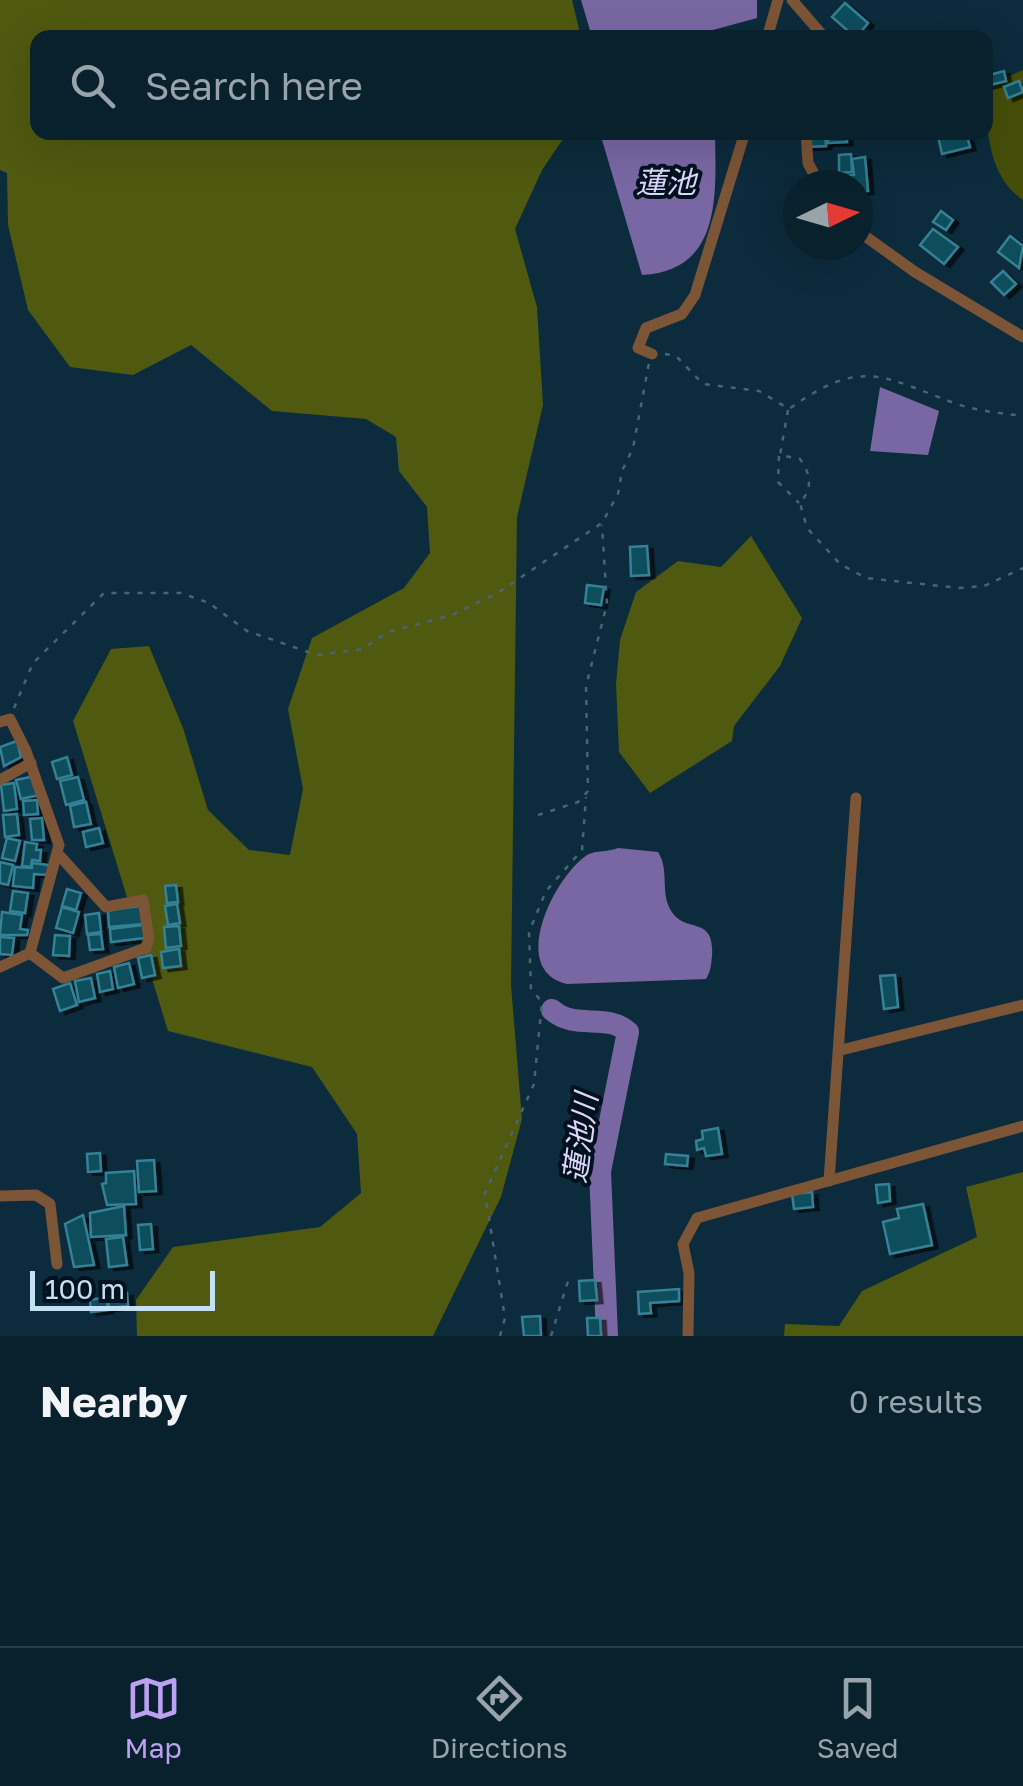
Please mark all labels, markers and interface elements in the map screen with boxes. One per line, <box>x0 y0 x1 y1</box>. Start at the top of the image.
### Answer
search box <box>30 30 993 140</box>
icon: search <box>65 58 120 113</box>
text: Search here <box>145 63 363 108</box>
water label: 蓮池 <box>636 164 699 200</box>
north arrow <box>783 170 873 260</box>
water label: 蓮池川 <box>556 1088 605 1185</box>
scale bar <box>30 1266 215 1310</box>
text: 100 m <box>45 1272 125 1305</box>
text: Nearby <box>40 1376 188 1426</box>
text: 0 results <box>849 1382 983 1420</box>
tab: Map <box>125 1671 182 1764</box>
tab: Directions <box>431 1671 568 1764</box>
tab: Saved <box>817 1671 898 1764</box>

